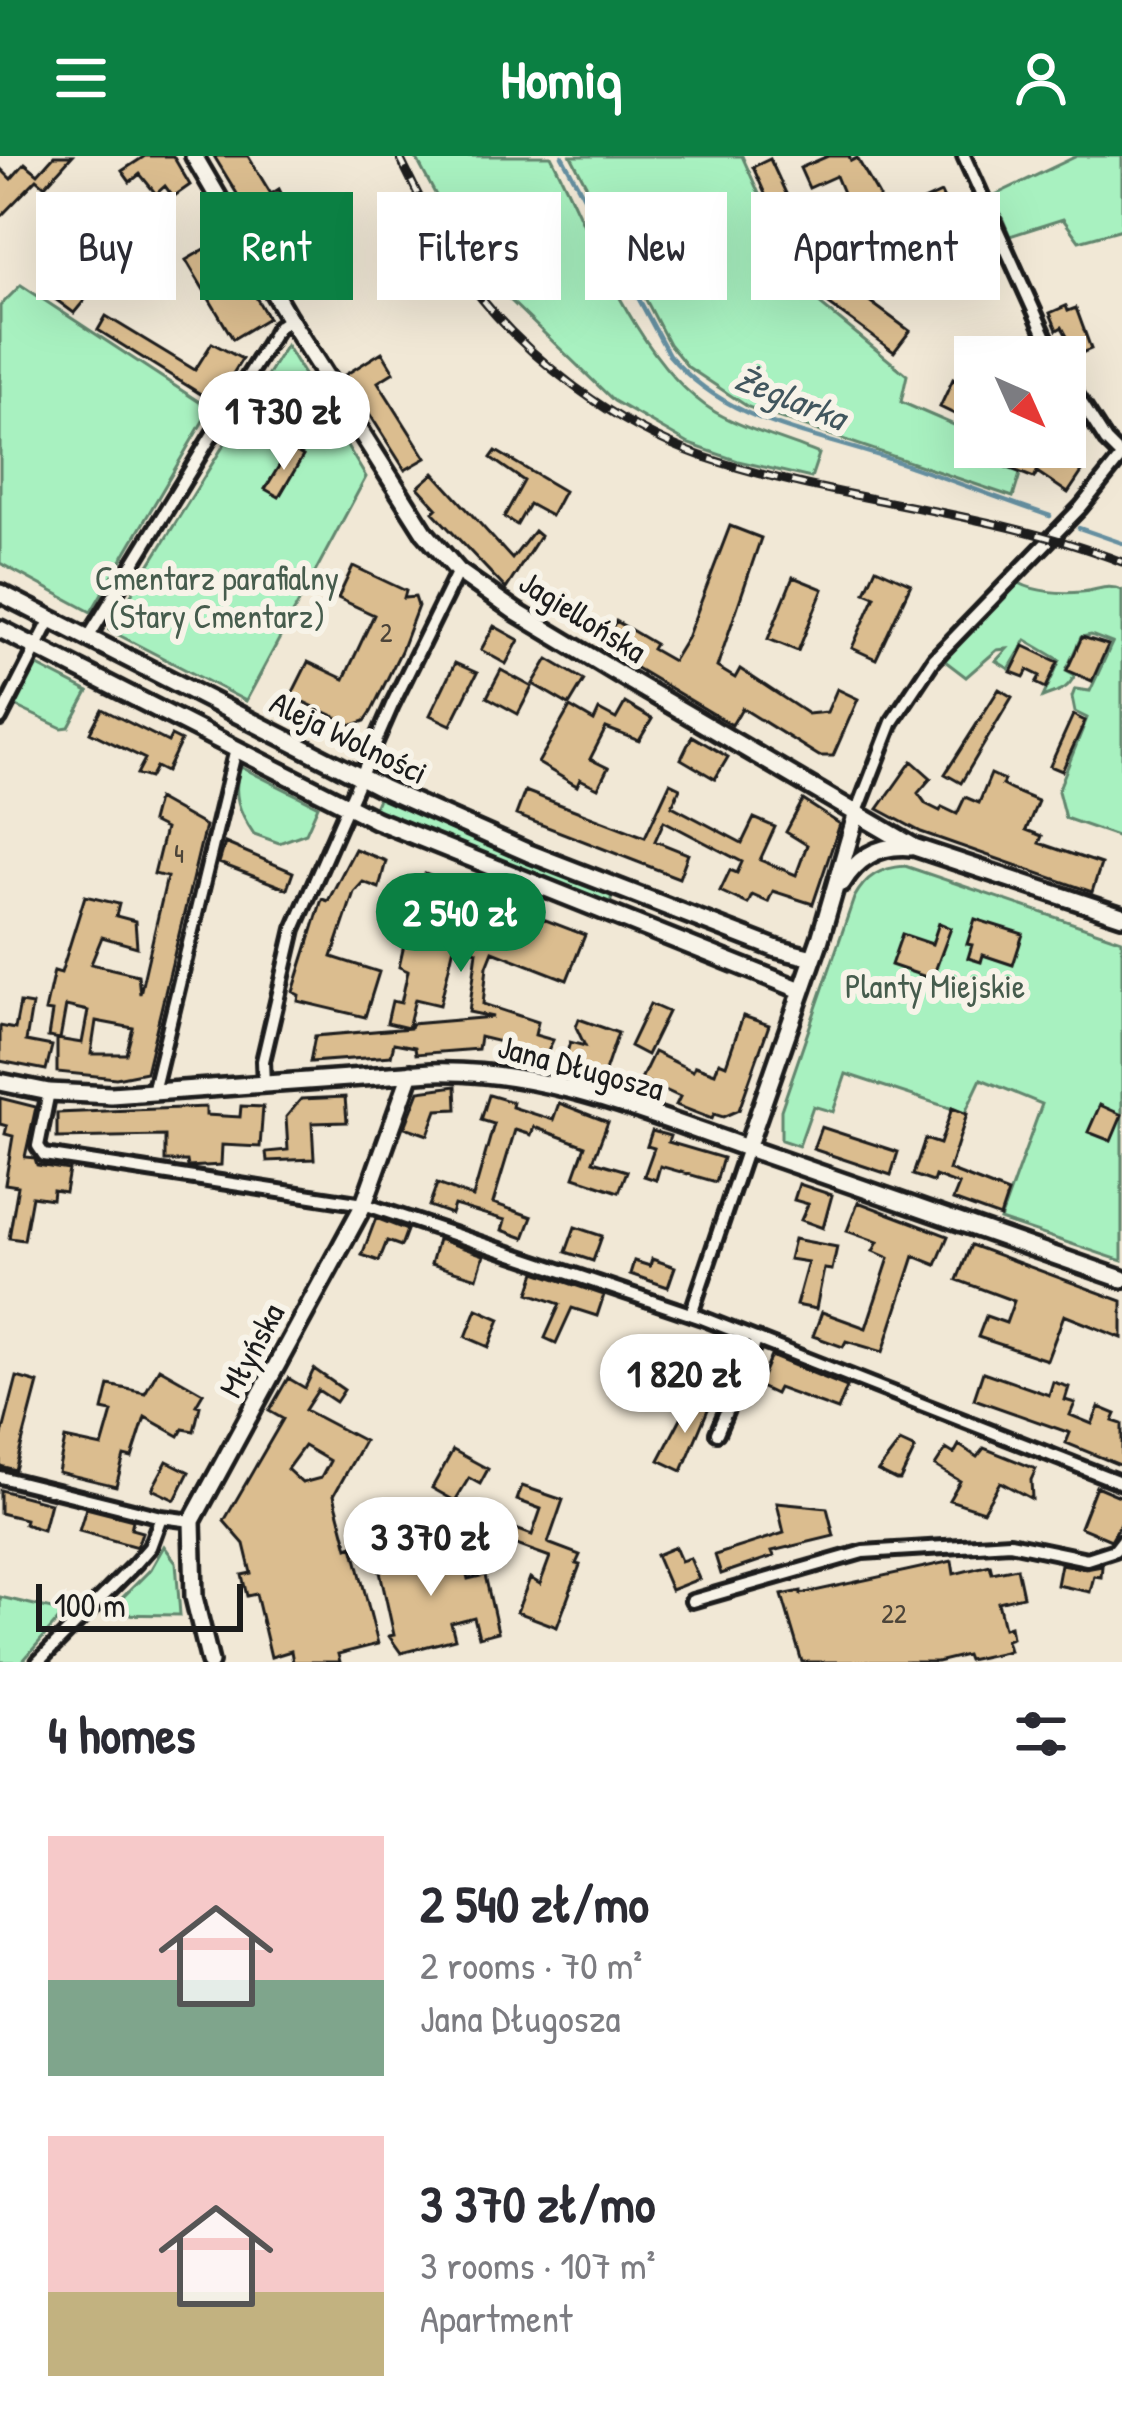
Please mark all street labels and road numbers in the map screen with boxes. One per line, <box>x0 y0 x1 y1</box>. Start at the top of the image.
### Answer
street label: Jagiellońska <box>511 560 655 673</box>
street label: Aleja Wolności <box>263 680 435 794</box>
street label: Jana Długosza <box>493 1024 669 1111</box>
street label: Młyńska <box>208 1295 295 1405</box>

